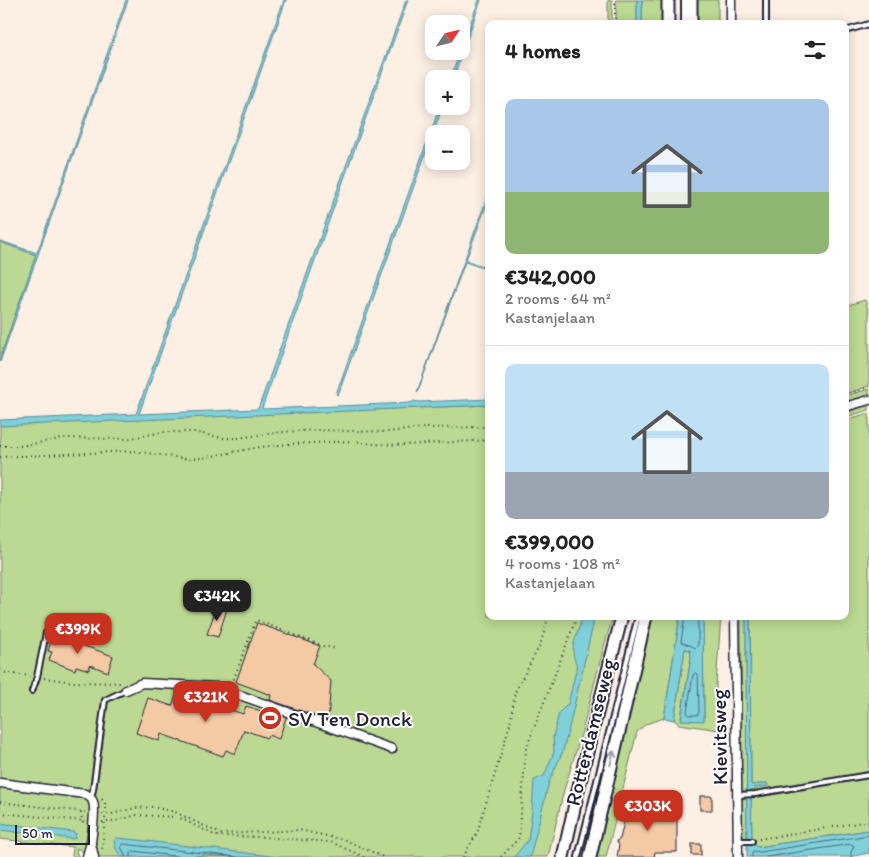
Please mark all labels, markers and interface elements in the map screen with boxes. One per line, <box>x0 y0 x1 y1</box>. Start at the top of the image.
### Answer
north arrow <box>425 15 470 60</box>
map controls <box>425 15 470 170</box>
icon: filters <box>801 36 829 64</box>
text: 4 homes <box>505 38 581 63</box>
button: + <box>425 70 470 115</box>
button: − <box>425 125 470 170</box>
icon: home <box>622 131 712 221</box>
text: €342,000 <box>505 264 596 289</box>
text: 2 rooms · 64 m² <box>505 289 611 308</box>
text: Kastanjelaan <box>505 308 595 327</box>
icon: home <box>622 397 712 487</box>
text: €399,000 <box>505 529 594 554</box>
text: 4 rooms · 108 m² <box>505 554 620 573</box>
text: Kastanjelaan <box>505 573 595 592</box>
pin: €342K <box>182 580 252 622</box>
text: €342K <box>194 586 240 605</box>
pin: €399K <box>43 612 113 655</box>
text: €399K <box>56 619 100 638</box>
street label: Rotterdamseweg <box>560 656 620 808</box>
pin: €321K <box>171 680 241 723</box>
text: €321K <box>184 687 228 706</box>
street label: Kievitsweg <box>706 688 732 785</box>
sports icon: SV Ten Donck <box>257 705 283 731</box>
place label: SV Ten Donck <box>288 706 412 731</box>
one-way arrow <box>608 751 617 767</box>
pin: €303K <box>613 790 683 832</box>
text: €303K <box>625 796 671 815</box>
scale bar <box>15 822 90 845</box>
text: 50 m <box>22 825 53 842</box>

